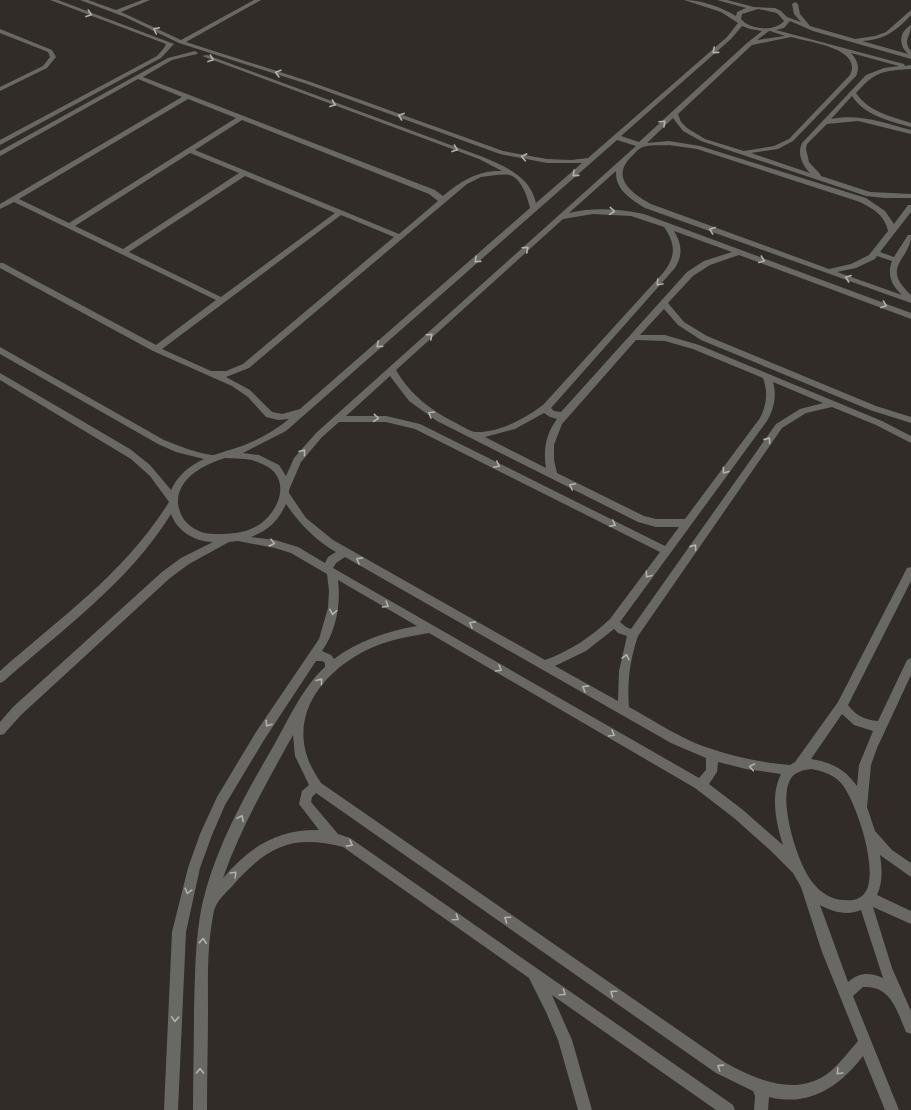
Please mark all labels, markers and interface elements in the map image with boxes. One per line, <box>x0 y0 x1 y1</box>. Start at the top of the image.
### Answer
one-way arrow <box>86 9 93 17</box>
one-way arrow <box>152 27 160 35</box>
one-way arrow <box>712 46 719 53</box>
one-way arrow <box>208 54 215 62</box>
one-way arrow <box>275 69 282 78</box>
one-way arrow <box>329 99 336 107</box>
one-way arrow <box>397 113 404 121</box>
one-way arrow <box>658 120 666 128</box>
one-way arrow <box>451 144 458 152</box>
one-way arrow <box>521 153 527 162</box>
one-way arrow <box>572 169 580 176</box>
one-way arrow <box>609 206 615 215</box>
one-way arrow <box>709 226 716 234</box>
one-way arrow <box>521 246 529 253</box>
one-way arrow <box>474 255 482 262</box>
one-way arrow <box>758 256 765 264</box>
one-way arrow <box>845 274 852 283</box>
one-way arrow <box>657 278 664 286</box>
one-way arrow <box>880 301 887 309</box>
one-way arrow <box>425 333 433 341</box>
one-way arrow <box>376 340 384 347</box>
one-way arrow <box>428 411 435 418</box>
one-way arrow <box>373 414 379 423</box>
one-way arrow <box>763 438 770 445</box>
one-way arrow <box>298 450 305 457</box>
one-way arrow <box>492 460 500 468</box>
one-way arrow <box>723 466 730 473</box>
one-way arrow <box>569 483 576 490</box>
one-way arrow <box>608 519 616 527</box>
one-way arrow <box>269 539 275 547</box>
one-way arrow <box>689 544 697 551</box>
one-way arrow <box>355 557 363 565</box>
one-way arrow <box>646 571 653 578</box>
one-way arrow <box>382 600 389 607</box>
one-way arrow <box>329 609 337 615</box>
one-way arrow <box>469 621 476 629</box>
one-way arrow <box>621 653 629 660</box>
one-way arrow <box>495 665 502 672</box>
one-way arrow <box>315 678 322 685</box>
one-way arrow <box>582 685 589 692</box>
one-way arrow <box>265 720 273 727</box>
one-way arrow <box>608 729 615 736</box>
one-way arrow <box>749 763 755 771</box>
one-way arrow <box>236 814 244 822</box>
one-way arrow <box>346 839 353 847</box>
one-way arrow <box>229 871 237 879</box>
one-way arrow <box>184 887 193 894</box>
one-way arrow <box>452 913 459 920</box>
one-way arrow <box>504 917 511 924</box>
one-way arrow <box>198 938 207 944</box>
one-way arrow <box>558 988 565 995</box>
one-way arrow <box>611 991 618 998</box>
one-way arrow <box>170 1016 179 1022</box>
one-way arrow <box>718 1065 725 1072</box>
one-way arrow <box>836 1067 844 1075</box>
one-way arrow <box>196 1068 204 1074</box>

